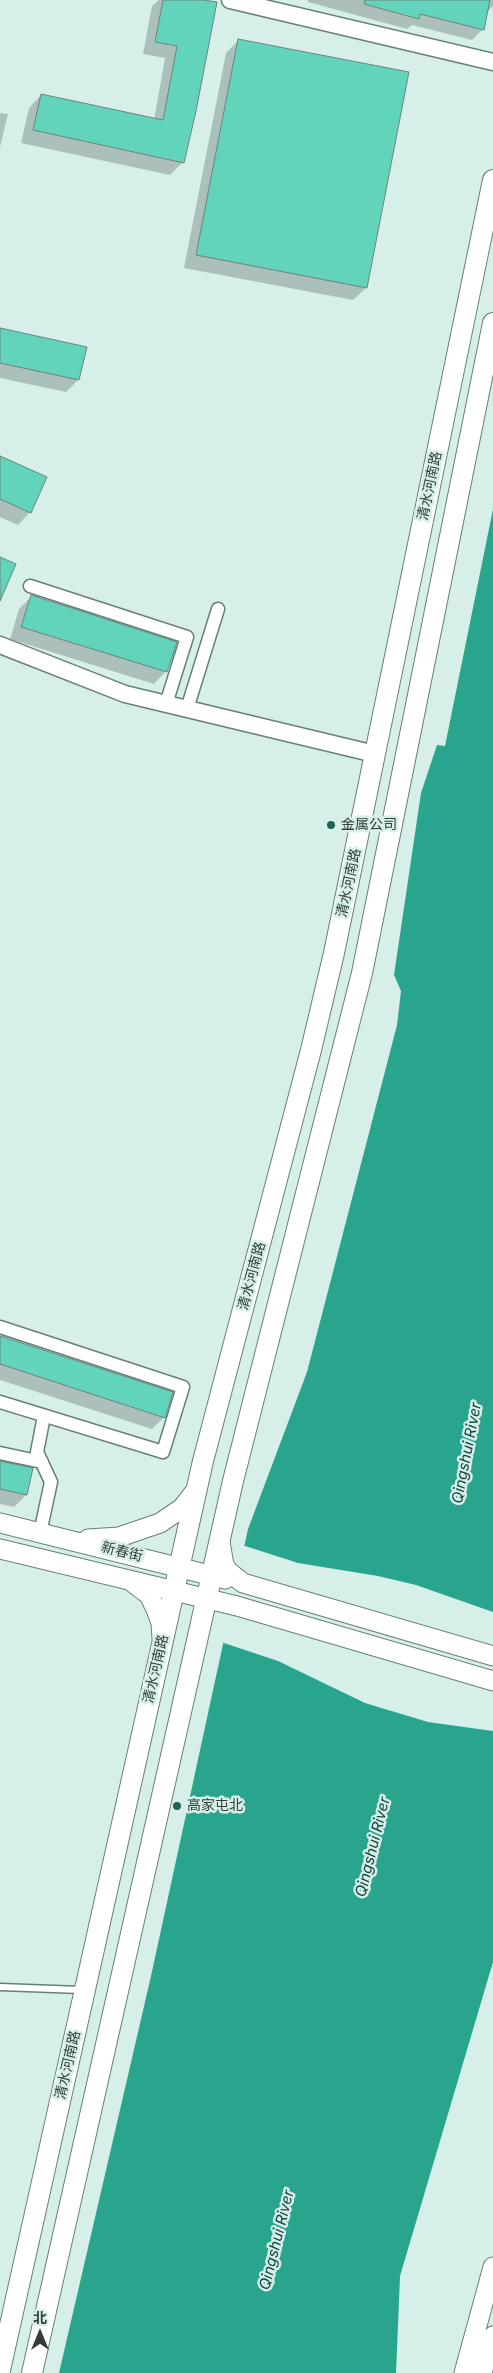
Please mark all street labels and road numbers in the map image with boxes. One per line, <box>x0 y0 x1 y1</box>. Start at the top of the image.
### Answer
street label: 清水河南路 <box>415 450 445 522</box>
street label: 清水河南路 <box>334 847 364 919</box>
street label: 清水河南路 <box>235 1240 269 1312</box>
street label: 新春街 <box>100 1539 144 1565</box>
street label: 清水河南路 <box>140 1633 172 1705</box>
street label: 清水河南路 <box>52 2029 84 2101</box>

